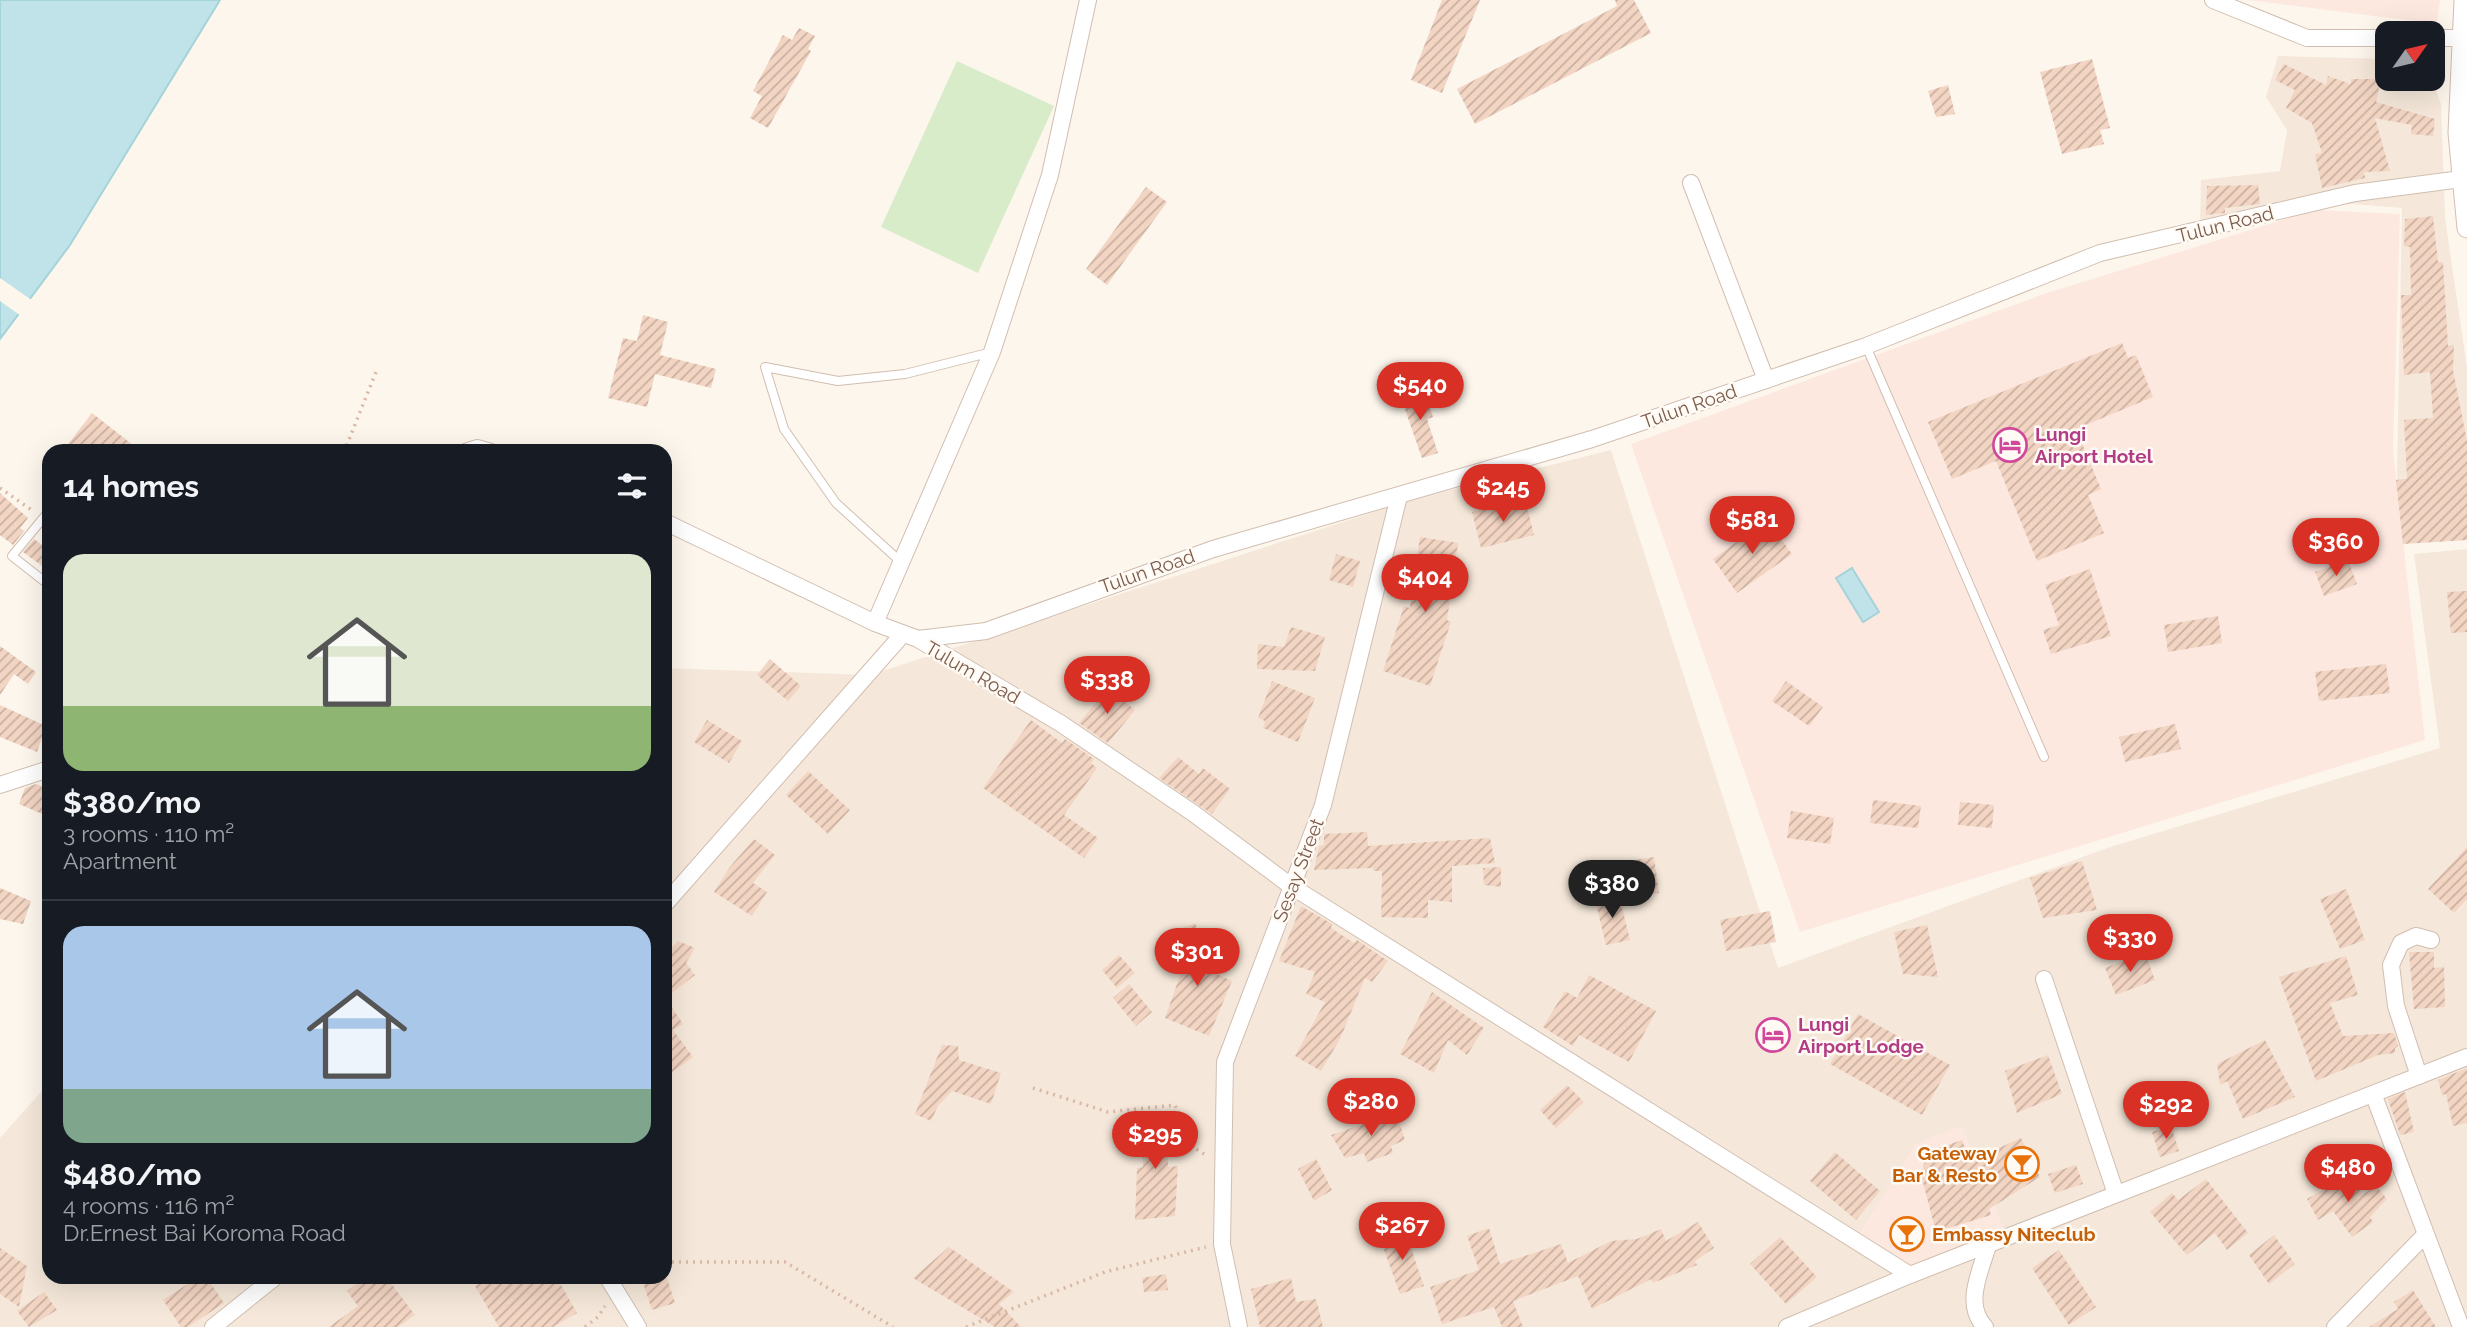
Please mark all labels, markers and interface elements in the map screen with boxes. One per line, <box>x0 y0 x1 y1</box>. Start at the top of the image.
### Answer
north arrow <box>2375 21 2445 91</box>
map controls <box>2375 21 2445 91</box>
street label: Tulun Road <box>2174 201 2276 247</box>
pin: $540 <box>1379 362 1461 422</box>
text: $540 <box>1393 371 1447 398</box>
street label: Tulun Road <box>1638 379 1740 433</box>
place label: Lungi Airport Hotel <box>2035 423 2154 467</box>
hotel icon: Lungi Airport Hotel <box>1991 426 2029 464</box>
pin: $245 <box>1462 464 1544 524</box>
icon: filters <box>613 467 651 505</box>
text: 14 homes <box>63 469 199 504</box>
text: $245 <box>1476 473 1530 500</box>
pin: $581 <box>1711 496 1793 556</box>
text: $581 <box>1726 505 1778 532</box>
pin: $360 <box>2295 518 2377 578</box>
text: $360 <box>2308 527 2364 554</box>
street label: Tulun Road <box>1096 544 1198 598</box>
pin: $404 <box>1384 554 1466 614</box>
text: $404 <box>1398 563 1452 590</box>
icon: home <box>294 599 420 725</box>
street label: Tulum Road <box>922 636 1024 708</box>
pin: $338 <box>1066 656 1148 716</box>
text: $338 <box>1080 665 1134 692</box>
text: $380/mo <box>63 785 201 820</box>
street label: Sesay Street <box>1268 814 1328 925</box>
text: 3 rooms · 110 m² <box>63 820 234 847</box>
text: Apartment <box>63 847 177 874</box>
pin: $380 <box>1571 860 1653 920</box>
text: $380 <box>1584 869 1640 896</box>
pin: $330 <box>2089 914 2171 974</box>
text: $330 <box>2103 923 2157 950</box>
pin: $301 <box>1156 928 1238 988</box>
text: $301 <box>1171 937 1223 964</box>
icon: home <box>294 971 420 1097</box>
place label: Lungi Airport Lodge <box>1798 1013 1924 1057</box>
hotel icon: Lungi Airport Lodge <box>1754 1016 1792 1054</box>
pin: $280 <box>1330 1078 1412 1138</box>
pin: $292 <box>2125 1082 2207 1141</box>
text: $280 <box>1343 1087 1399 1114</box>
text: $292 <box>2139 1090 2193 1117</box>
pin: $295 <box>1114 1112 1196 1171</box>
text: $295 <box>1128 1120 1182 1147</box>
place label: Gateway Bar & Resto <box>1892 1142 1998 1186</box>
pin: $480 <box>2307 1144 2389 1204</box>
bar icon: Gateway Bar & Resto <box>2003 1145 2041 1183</box>
text: $480 <box>2320 1153 2376 1180</box>
text: $480/mo <box>63 1157 201 1192</box>
text: 4 rooms · 116 m² <box>63 1192 234 1219</box>
pin: $267 <box>1361 1202 1443 1262</box>
text: $267 <box>1375 1211 1429 1238</box>
bar icon: Embassy Niteclub <box>1888 1215 1926 1253</box>
text: Dr.Ernest Bai Koroma Road <box>63 1219 346 1246</box>
place label: Embassy Niteclub <box>1932 1223 2095 1245</box>

